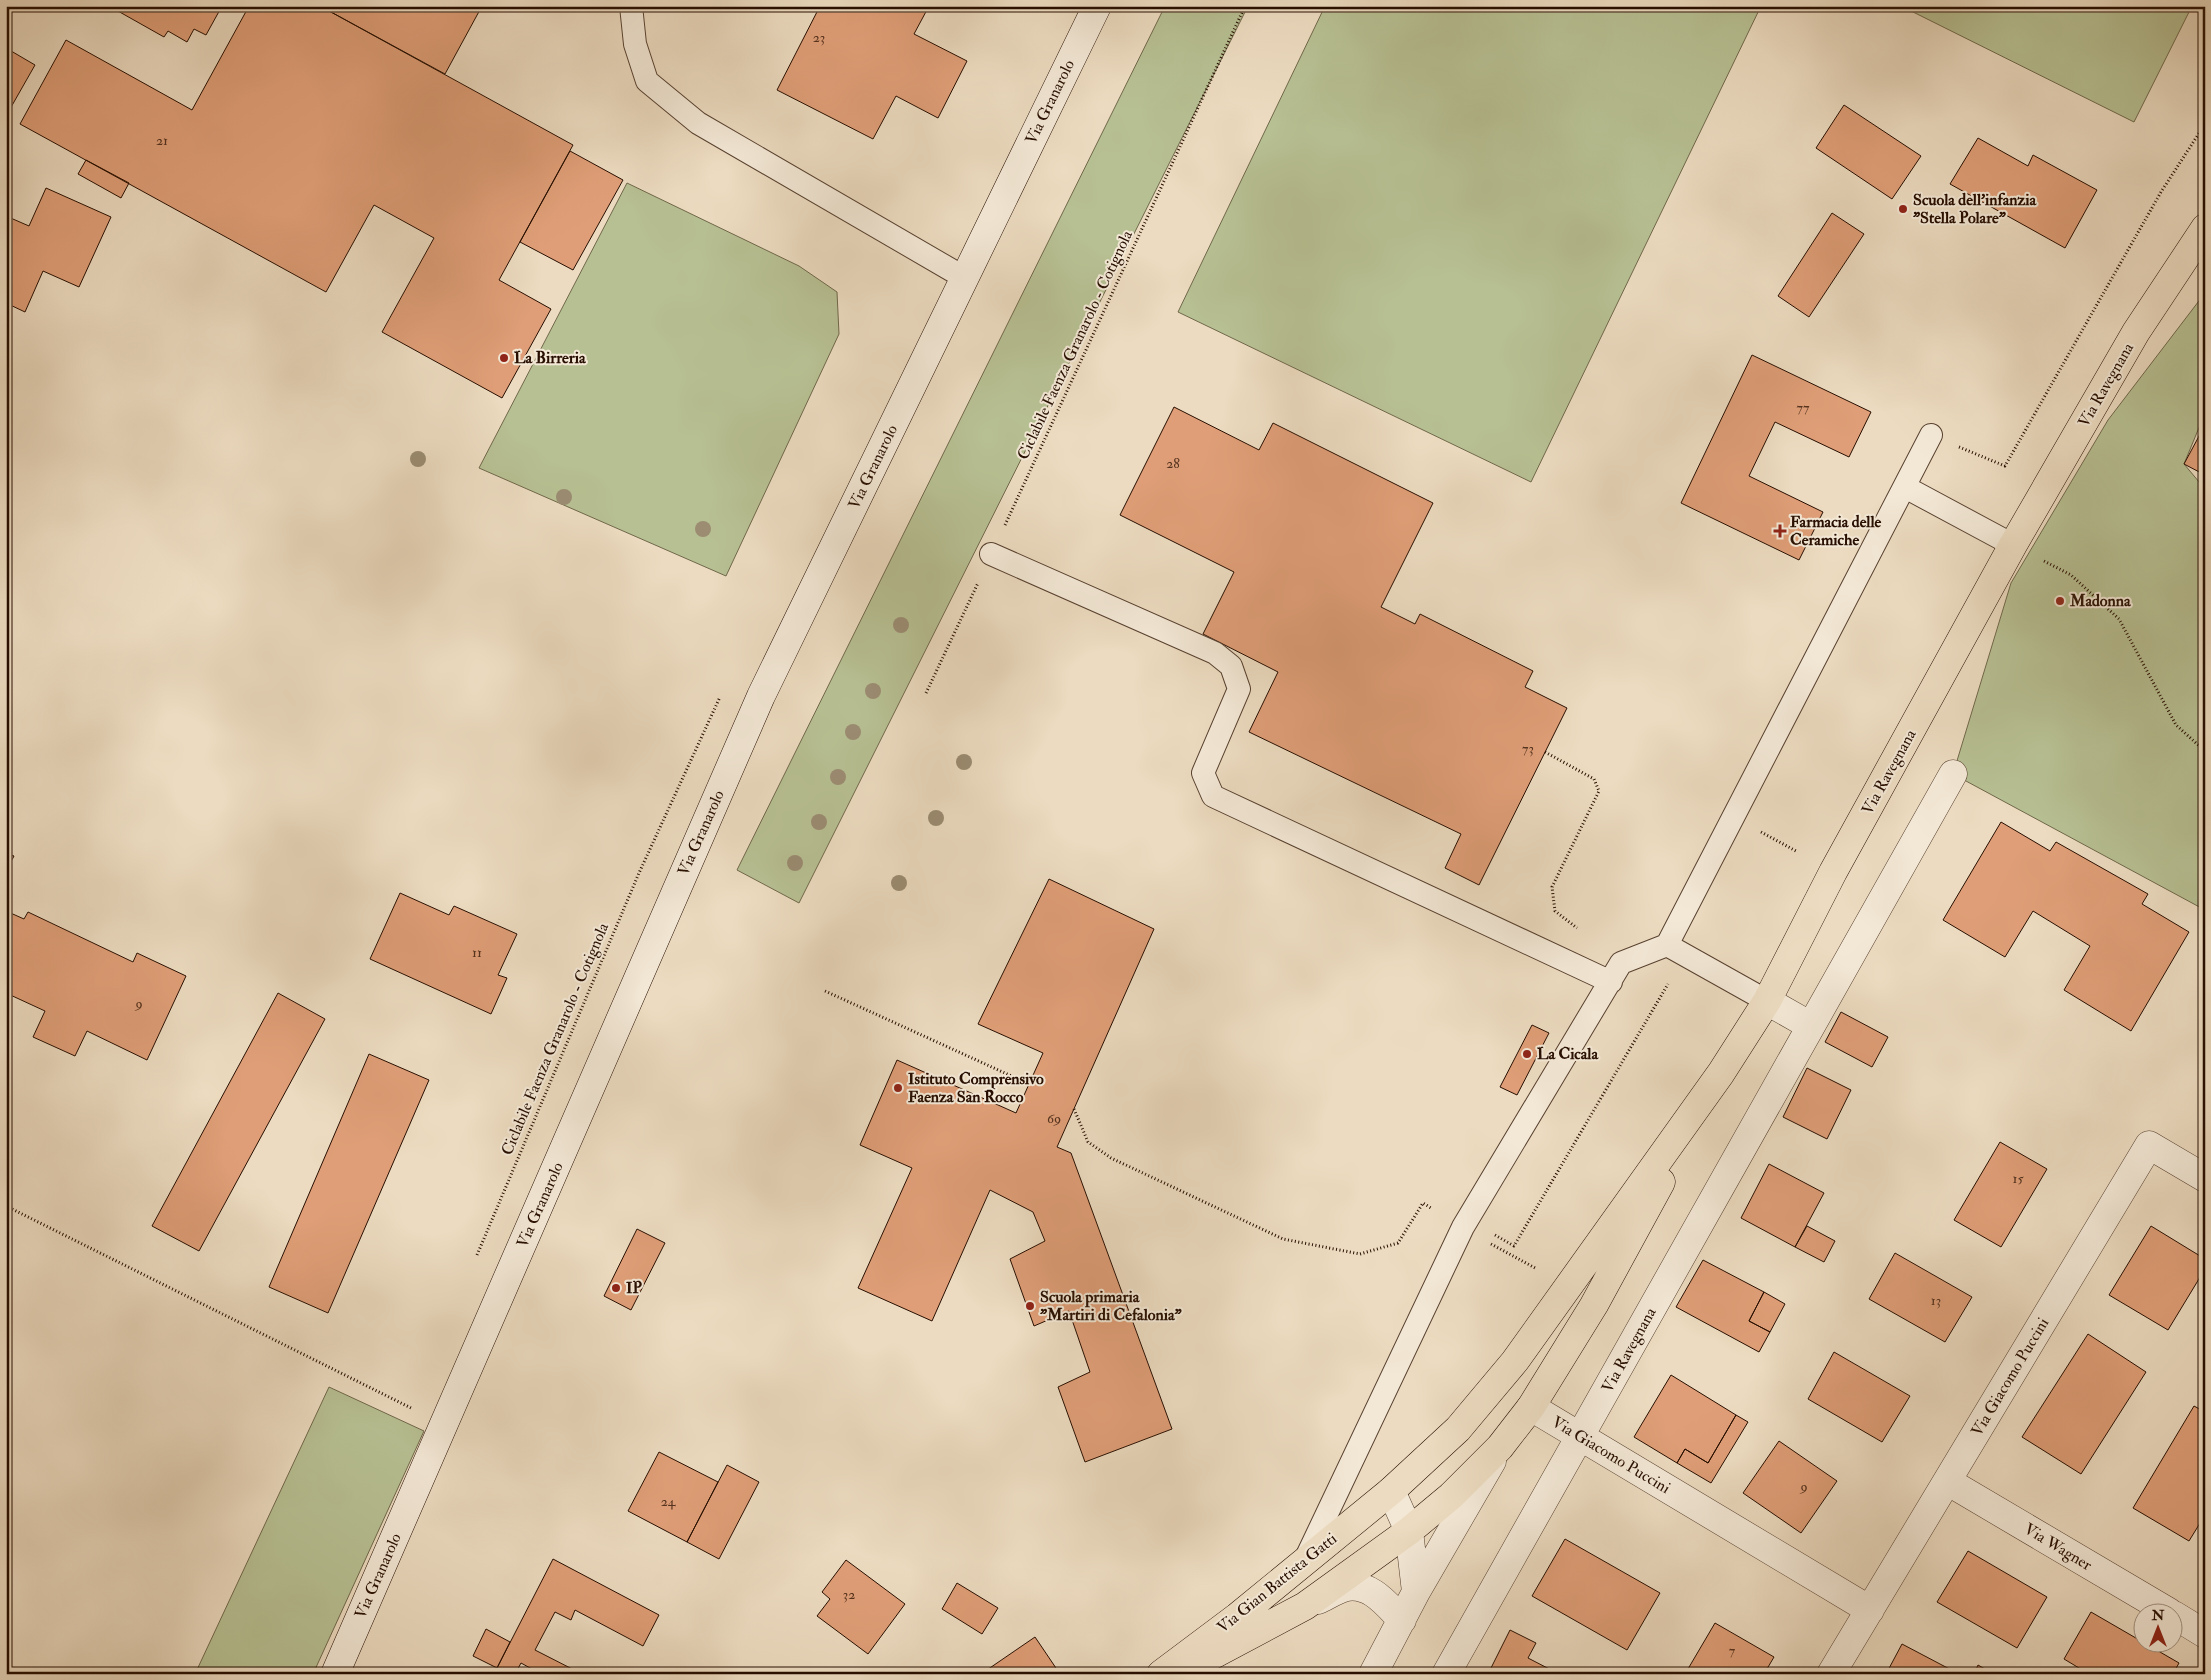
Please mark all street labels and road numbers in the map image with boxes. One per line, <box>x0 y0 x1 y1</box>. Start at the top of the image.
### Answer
street label: Via Granarolo <box>1021 56 1079 148</box>
street label: Ciclabile Faenza Granarolo - Cotignola <box>1013 227 1137 463</box>
street label: Via Ravegnana <box>2074 339 2138 431</box>
street label: Via Granarolo <box>844 421 902 513</box>
street label: Via Ravegnana <box>1857 726 1921 818</box>
street label: Via Granarolo <box>673 787 729 879</box>
street label: Ciclabile Faenza Granarolo - Cotignola <box>497 919 613 1158</box>
street label: Via Granarolo <box>512 1159 568 1251</box>
street label: Via Ravegnana <box>1597 1304 1661 1396</box>
street label: Via Giacomo Puccini <box>1967 1314 2053 1440</box>
street label: Via Giacomo Puccini <box>1548 1412 1674 1498</box>
street label: Via Wagner <box>2020 1519 2096 1575</box>
street label: Via Gian Battista Gatti <box>1213 1529 1341 1637</box>
street label: Via Granarolo <box>350 1530 406 1622</box>

